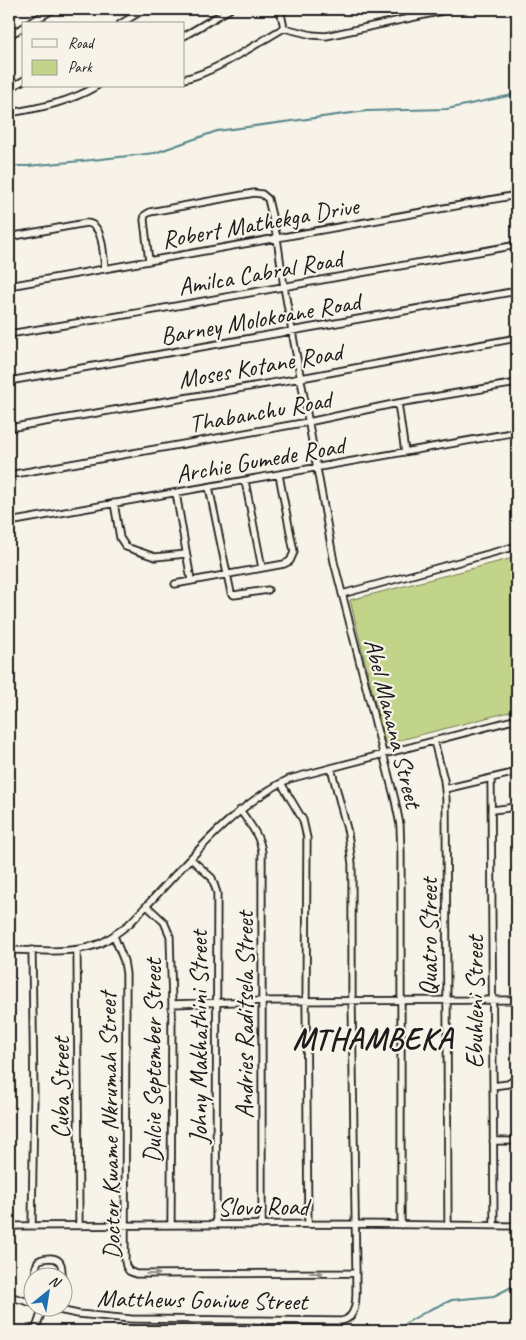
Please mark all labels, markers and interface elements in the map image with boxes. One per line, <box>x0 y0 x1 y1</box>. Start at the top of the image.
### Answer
legend <box>22 22 185 88</box>
text: Road <box>68 34 95 53</box>
text: Park <box>68 58 93 77</box>
street label: Robert Mathekga Drive <box>159 190 363 256</box>
street label: Amilca Cabral Road <box>176 242 349 303</box>
street label: Barney Molokoane Road <box>158 285 367 352</box>
street label: Moses Kotane Road <box>176 335 349 396</box>
street label: Thabanchu Road <box>186 383 337 440</box>
street label: Archie Gumede Road <box>173 429 350 491</box>
street label: Abel Manana Street <box>357 635 430 814</box>
street label: Quatro Street <box>413 875 445 996</box>
street label: Andries Raditsela Street <box>229 909 261 1119</box>
street label: Johny Makhathini Street <box>183 928 215 1144</box>
street label: Ebuhleni Street <box>459 933 491 1068</box>
street label: Dulcie September Street <box>137 956 169 1163</box>
street label: Doctor Kwame Nkrumah Street <box>92 988 128 1260</box>
district label: MTHAMBEKA <box>293 1020 455 1058</box>
street label: Cuba Street <box>45 1035 77 1139</box>
street label: Slovo Road <box>218 1191 312 1223</box>
north arrow <box>22 1268 72 1318</box>
one-way arrow <box>308 1269 324 1277</box>
one-way arrow <box>146 1270 162 1278</box>
text: N <box>46 1272 64 1292</box>
street label: Matthews Goniwe Street <box>97 1282 310 1318</box>

